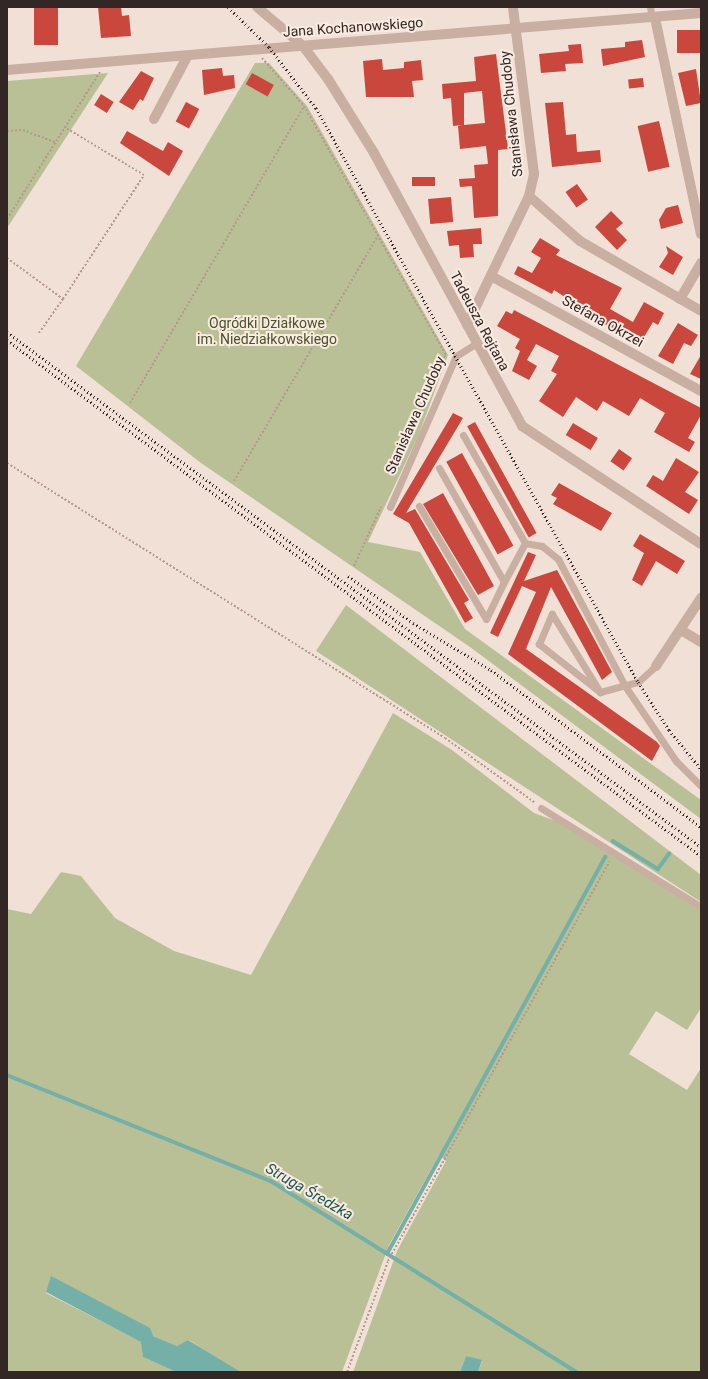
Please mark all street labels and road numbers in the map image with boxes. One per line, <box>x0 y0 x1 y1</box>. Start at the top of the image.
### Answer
street label: Jana Kochanowskiego <box>282 14 424 40</box>
street label: Stanisława Chudoby <box>496 50 526 178</box>
street label: Tadeusza Rejtana <box>447 268 513 374</box>
street label: Stefana Okrzei <box>559 292 647 350</box>
street label: Stanisława Chudoby <box>382 354 448 476</box>

